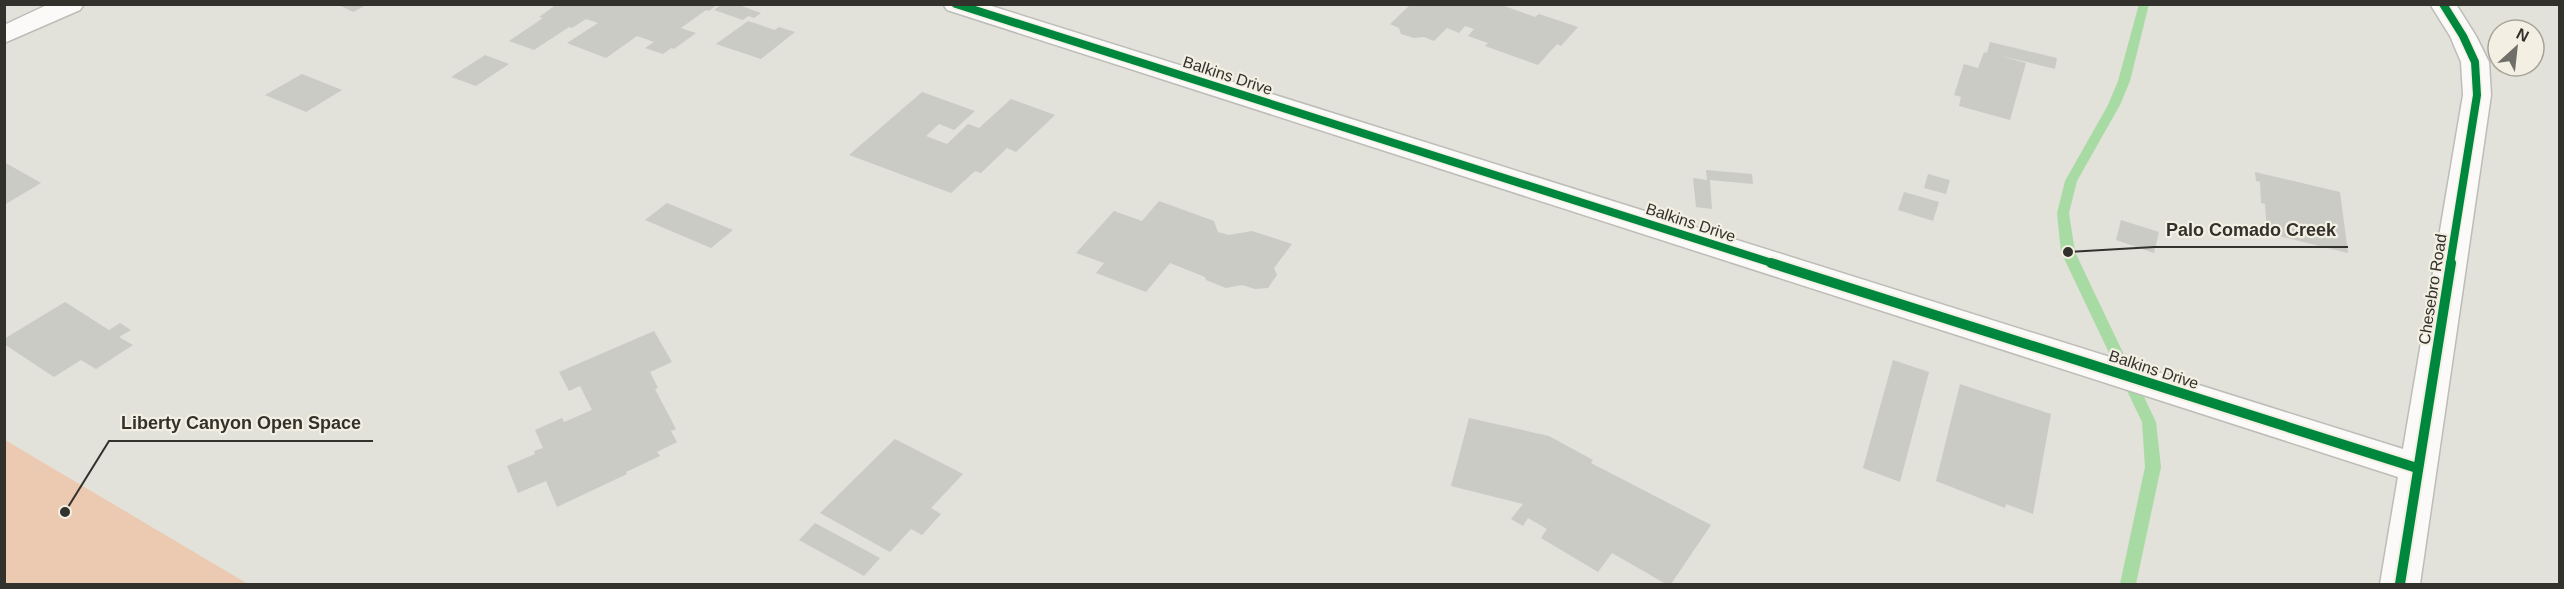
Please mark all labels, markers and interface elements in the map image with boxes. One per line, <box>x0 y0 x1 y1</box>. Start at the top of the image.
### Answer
north arrow <box>2486 18 2546 78</box>
text: N <box>2514 25 2532 45</box>
street label: Balkins Drive <box>1181 53 1275 98</box>
street label: Balkins Drive <box>1644 200 1738 245</box>
callout: Palo Comado Creek <box>2154 211 2348 247</box>
text: Palo Comado Creek <box>2166 220 2337 240</box>
street label: Chesebro Road <box>2415 232 2450 346</box>
street label: Balkins Drive <box>2107 347 2201 392</box>
callout: Liberty Canyon Open Space <box>109 405 373 441</box>
text: Liberty Canyon Open Space <box>121 413 361 433</box>

